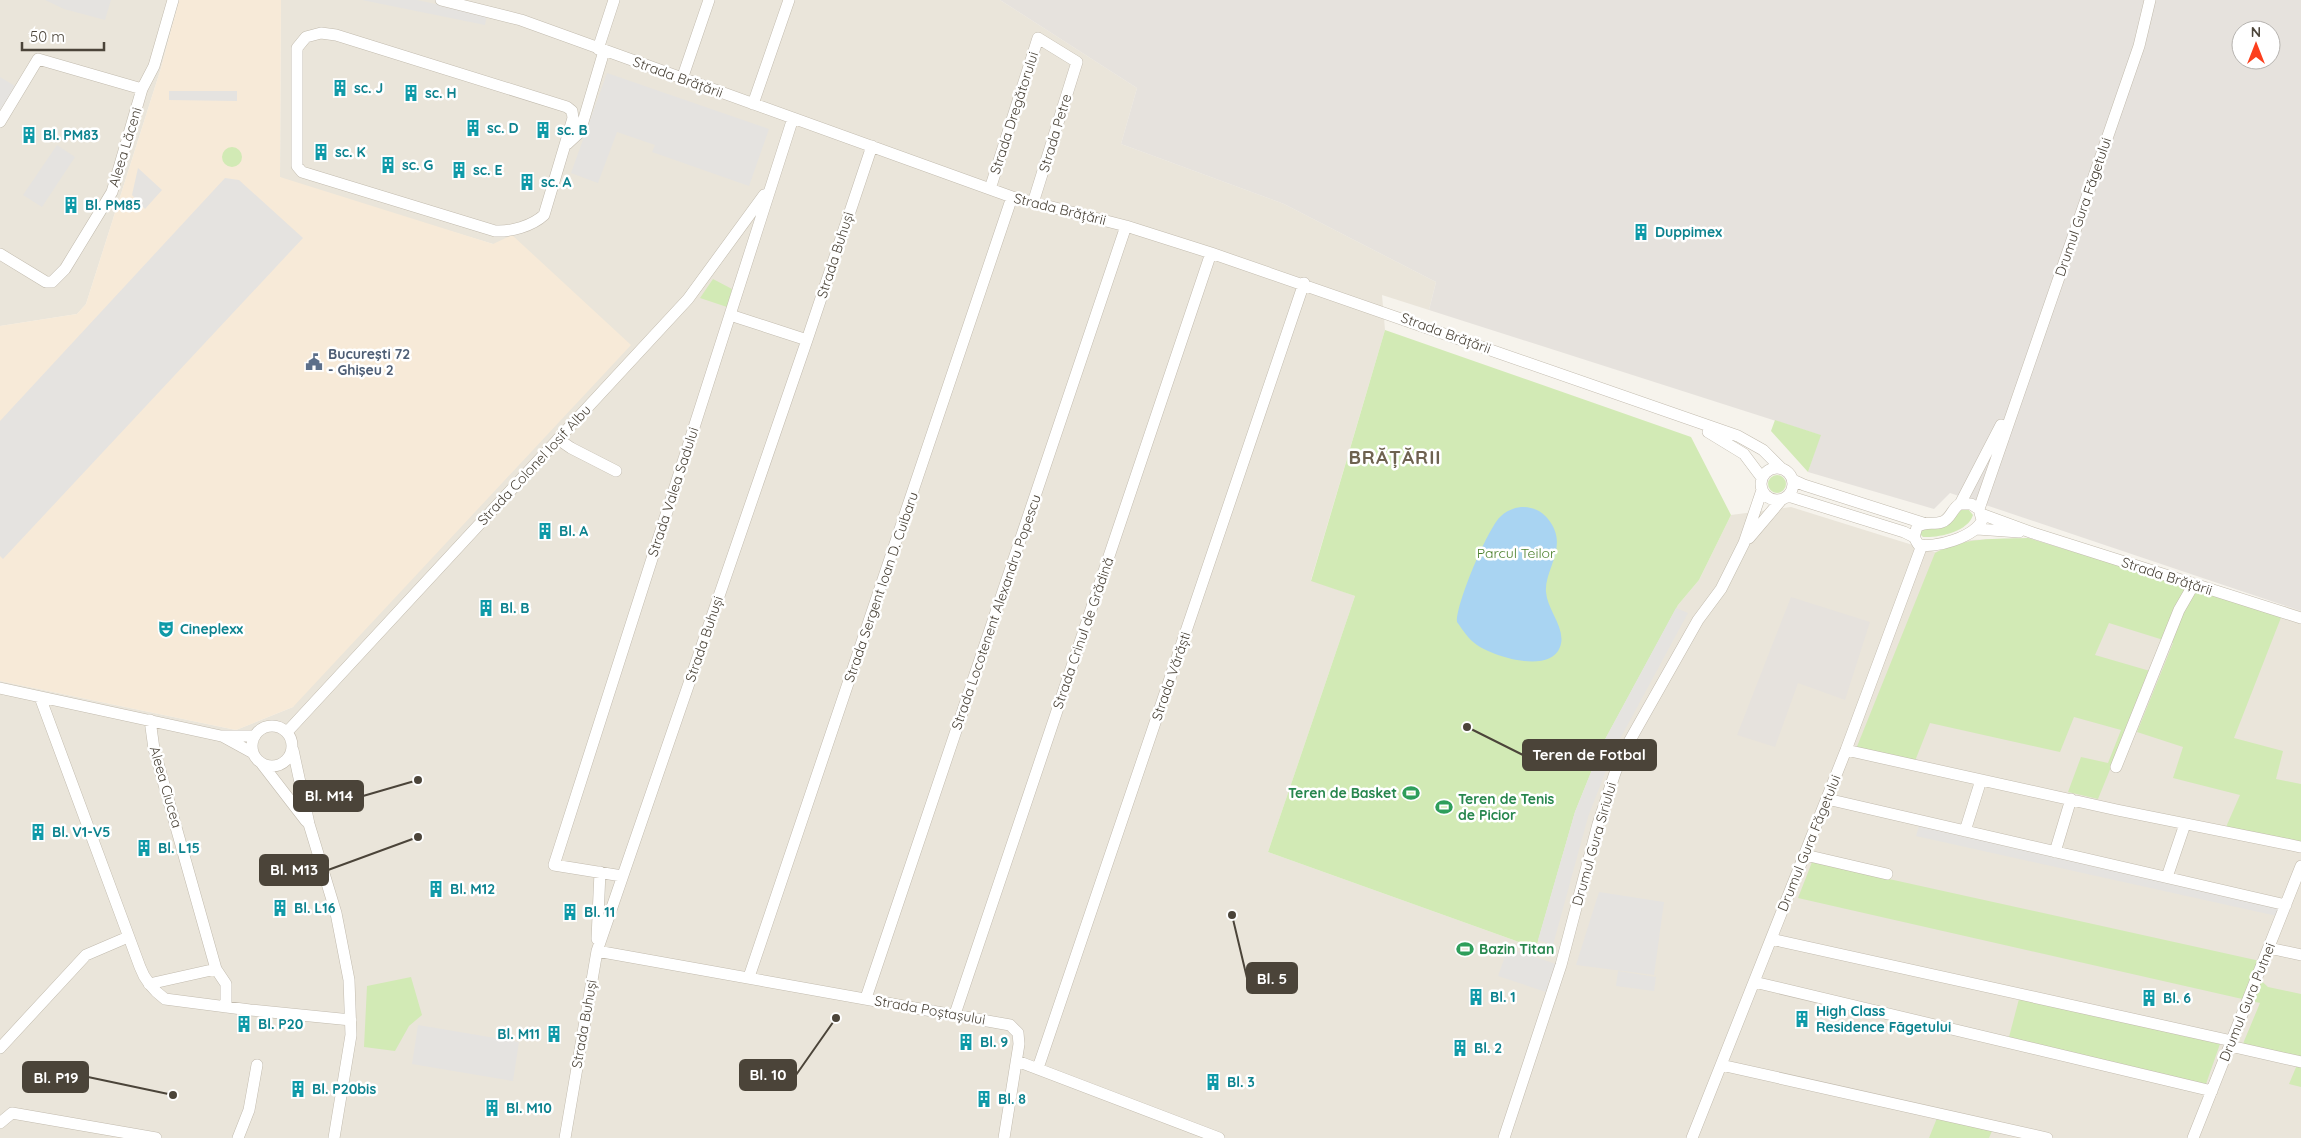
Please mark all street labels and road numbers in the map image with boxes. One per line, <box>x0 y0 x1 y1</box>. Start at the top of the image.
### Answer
street label: Strada Dregătorului <box>986 49 1042 177</box>
street label: Strada Brățării <box>630 52 726 102</box>
street label: Strada Petre <box>1035 92 1075 174</box>
street label: Aleea Lăceni <box>104 105 146 189</box>
street label: Drumul Gura Făgetului <box>2051 135 2115 279</box>
street label: Strada Brățării <box>1012 189 1108 229</box>
street label: Strada Buhuși <box>813 210 857 300</box>
street label: Strada Brățării <box>1398 308 1494 358</box>
street label: Strada Colonel Iosif Albu <box>473 401 595 529</box>
street label: Strada Valea Sadului <box>644 425 702 559</box>
street label: Strada Sergent Ioan D. Cuibaru <box>840 489 922 685</box>
street label: Strada Locotenent Alexandru Popescu <box>947 492 1045 732</box>
street label: Strada Brățării <box>2119 553 2215 599</box>
street label: Strada Crinul de Grădină <box>1049 555 1117 711</box>
street label: Strada Buhuși <box>681 594 727 684</box>
street label: Strada Vărăști <box>1147 629 1195 723</box>
street label: Aleea Ciucea <box>146 744 186 830</box>
street label: Drumul Gura Făgetului <box>1773 772 1845 914</box>
street label: Drumul Gura Siriului <box>1568 780 1620 908</box>
street label: Drumul Gura Putnei <box>2215 940 2279 1064</box>
street label: Strada Buhuși <box>567 978 601 1070</box>
street label: Strada Poștașului <box>873 991 987 1029</box>

